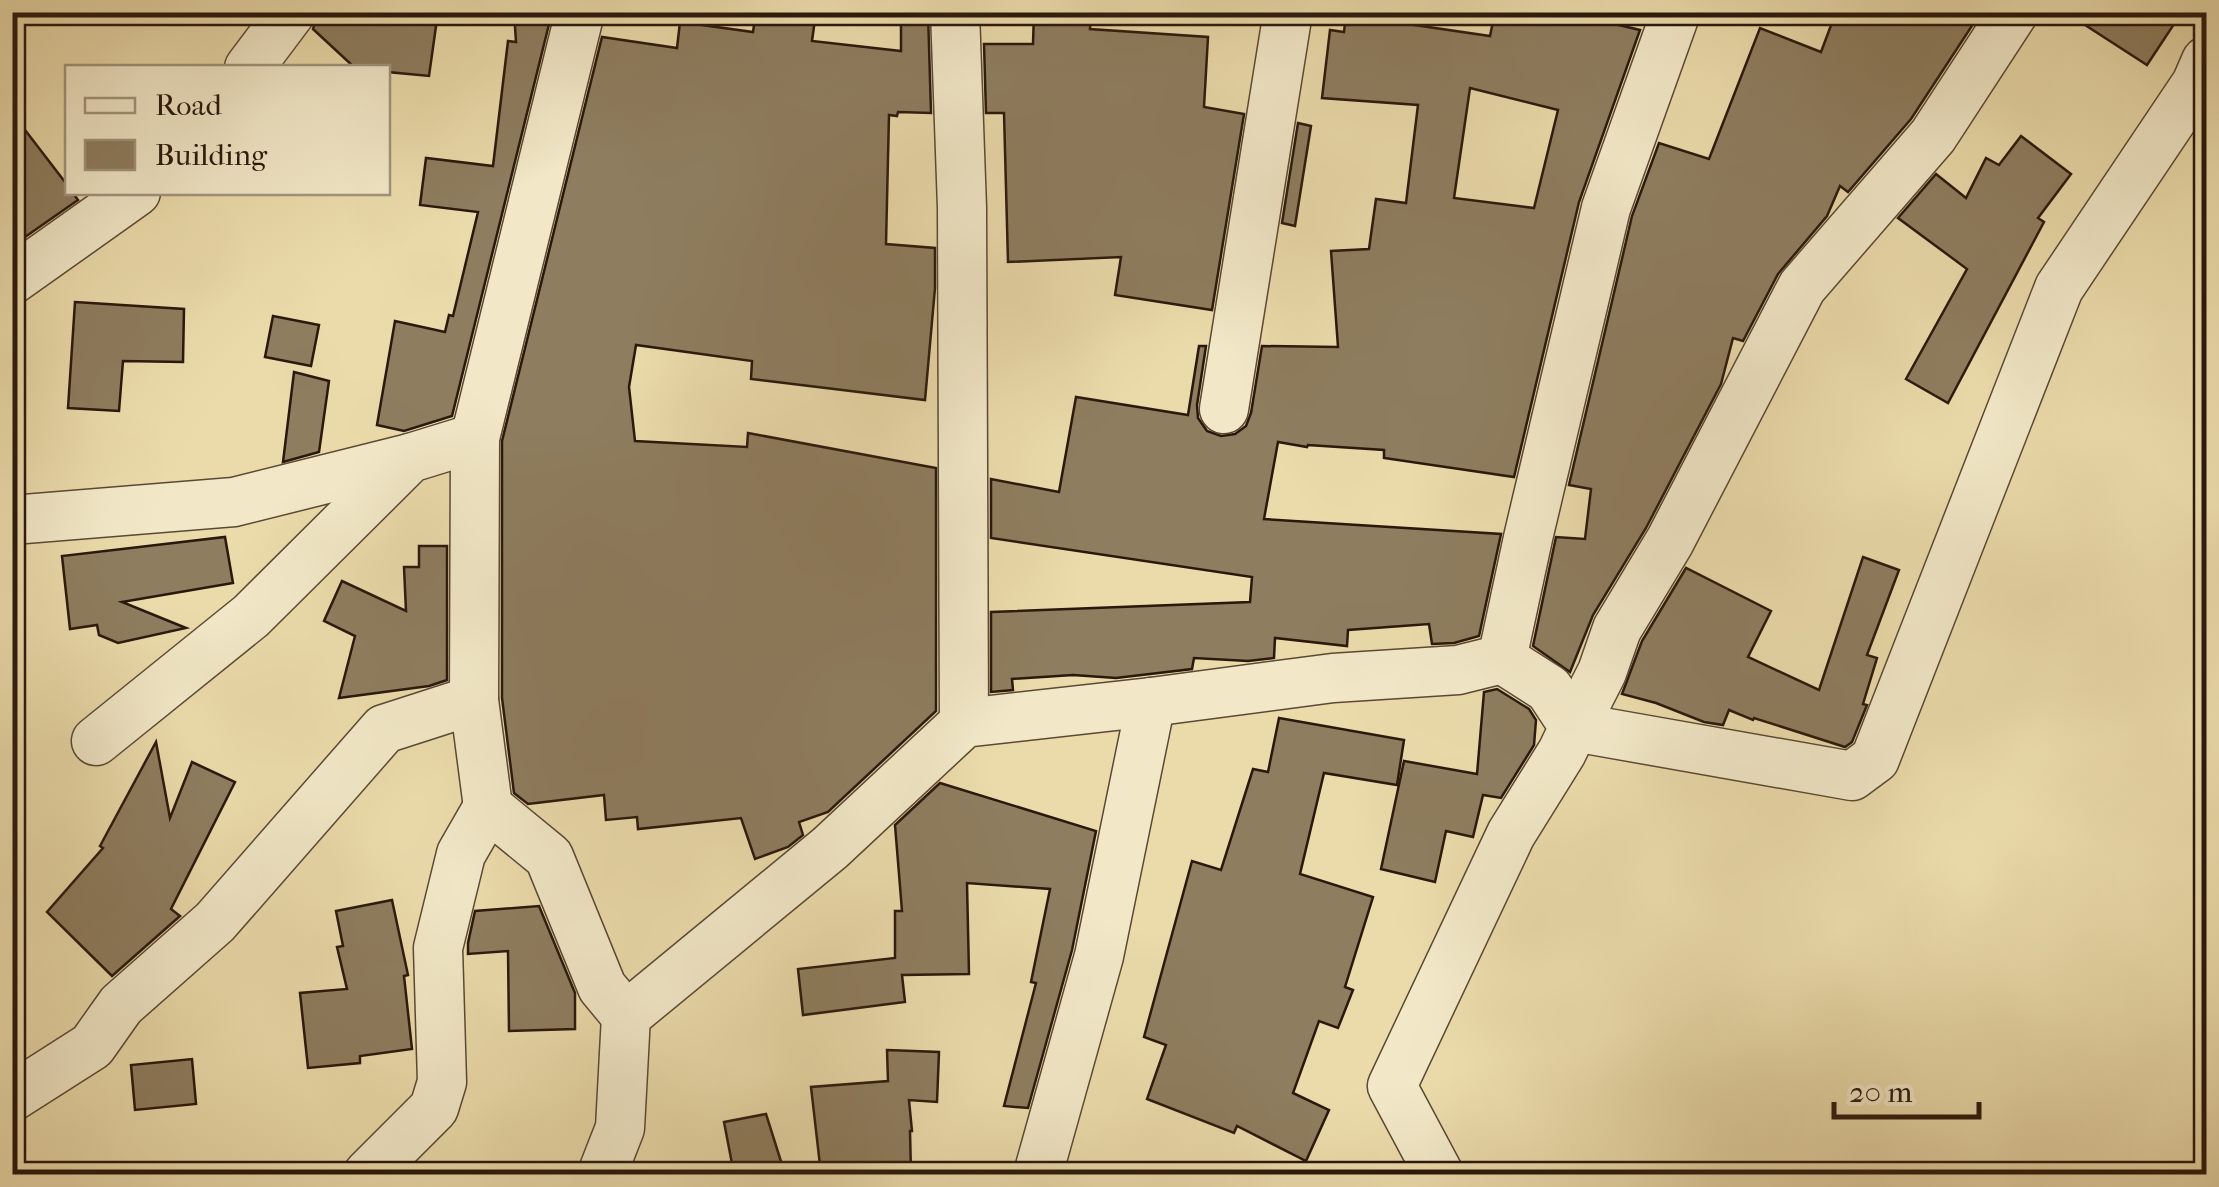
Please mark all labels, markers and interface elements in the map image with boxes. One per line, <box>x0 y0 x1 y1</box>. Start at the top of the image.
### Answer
legend <box>65 65 390 195</box>
text: Road <box>155 88 222 123</box>
text: Building <box>155 138 268 173</box>
scale bar <box>1834 1057 1979 1119</box>
text: 20 m <box>1849 1075 1912 1110</box>

